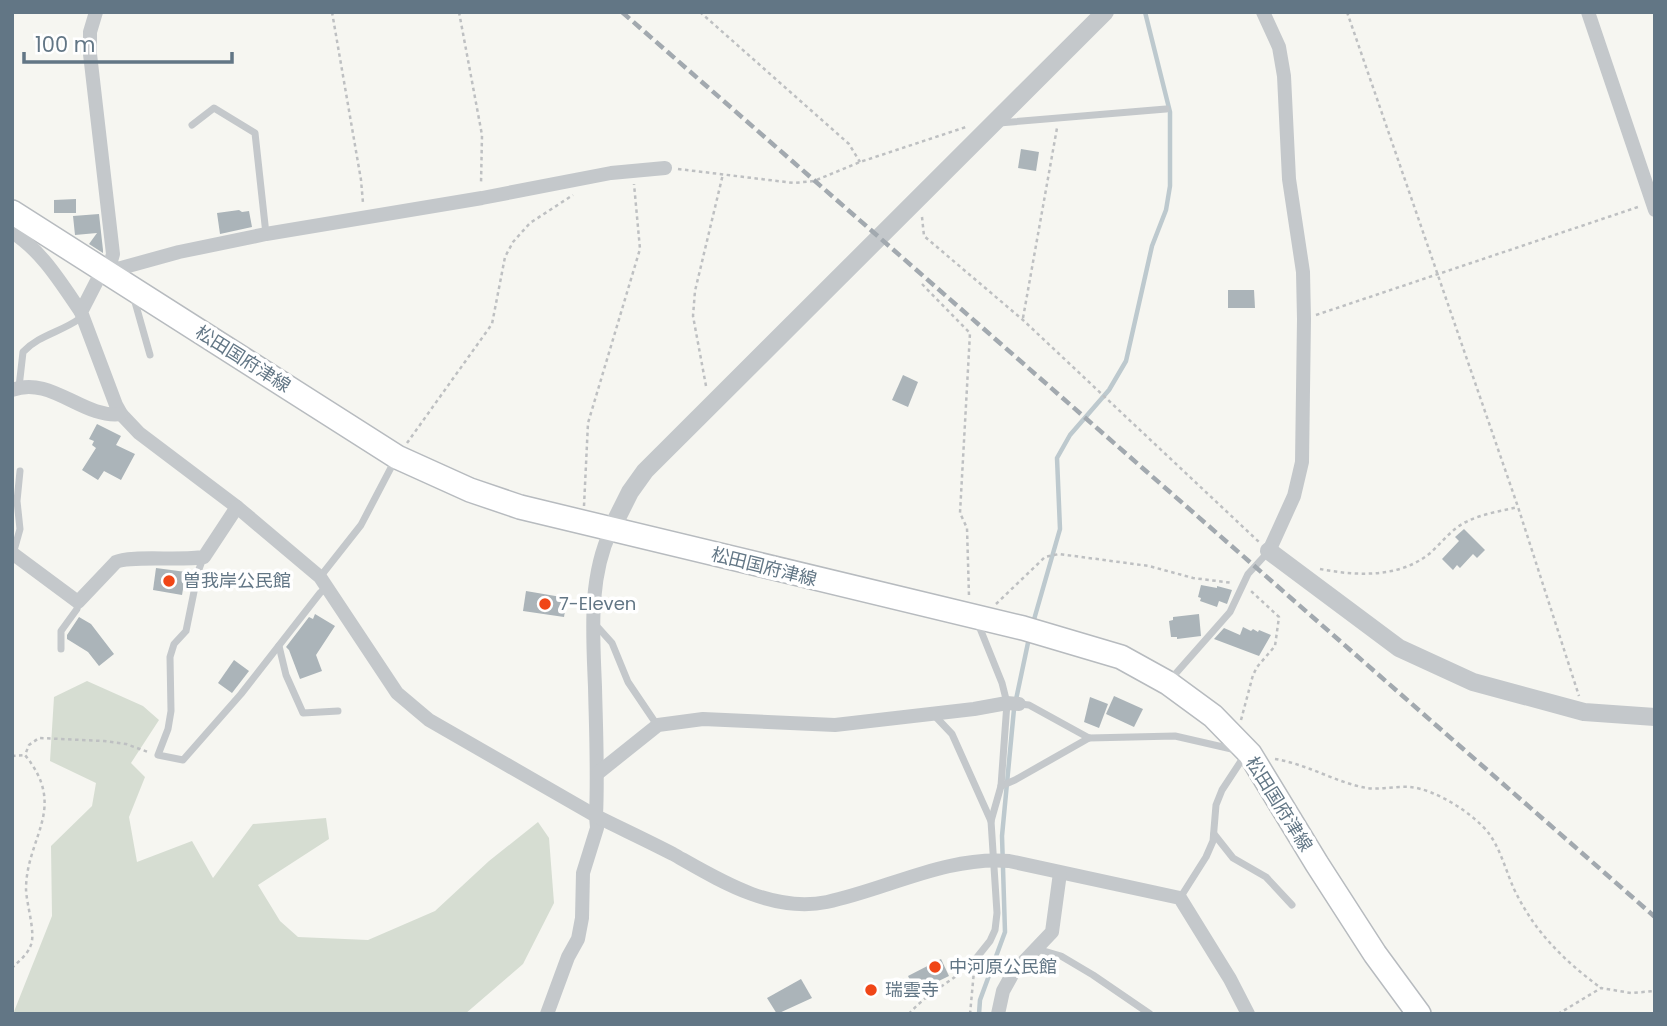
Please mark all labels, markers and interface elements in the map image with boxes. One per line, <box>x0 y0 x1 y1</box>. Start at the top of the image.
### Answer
scale bar <box>24 21 233 65</box>
text: 100 m <box>35 30 95 59</box>
street label: 松田国府津線 <box>191 319 296 398</box>
street label: 松田国府津線 <box>709 541 820 592</box>
place label: 曽我岸公民館 <box>183 568 291 593</box>
marker: 曽我岸公民館 <box>161 573 177 589</box>
place label: 7-Eleven <box>559 591 636 616</box>
marker: 7-Eleven <box>537 596 553 612</box>
street label: 松田国府津線 <box>1240 751 1319 856</box>
place label: 中河原公民館 <box>949 954 1057 979</box>
marker: 中河原公民館 <box>927 959 943 975</box>
place label: 瑞雲寺 <box>885 977 939 1002</box>
marker: 瑞雲寺 <box>863 982 879 998</box>

